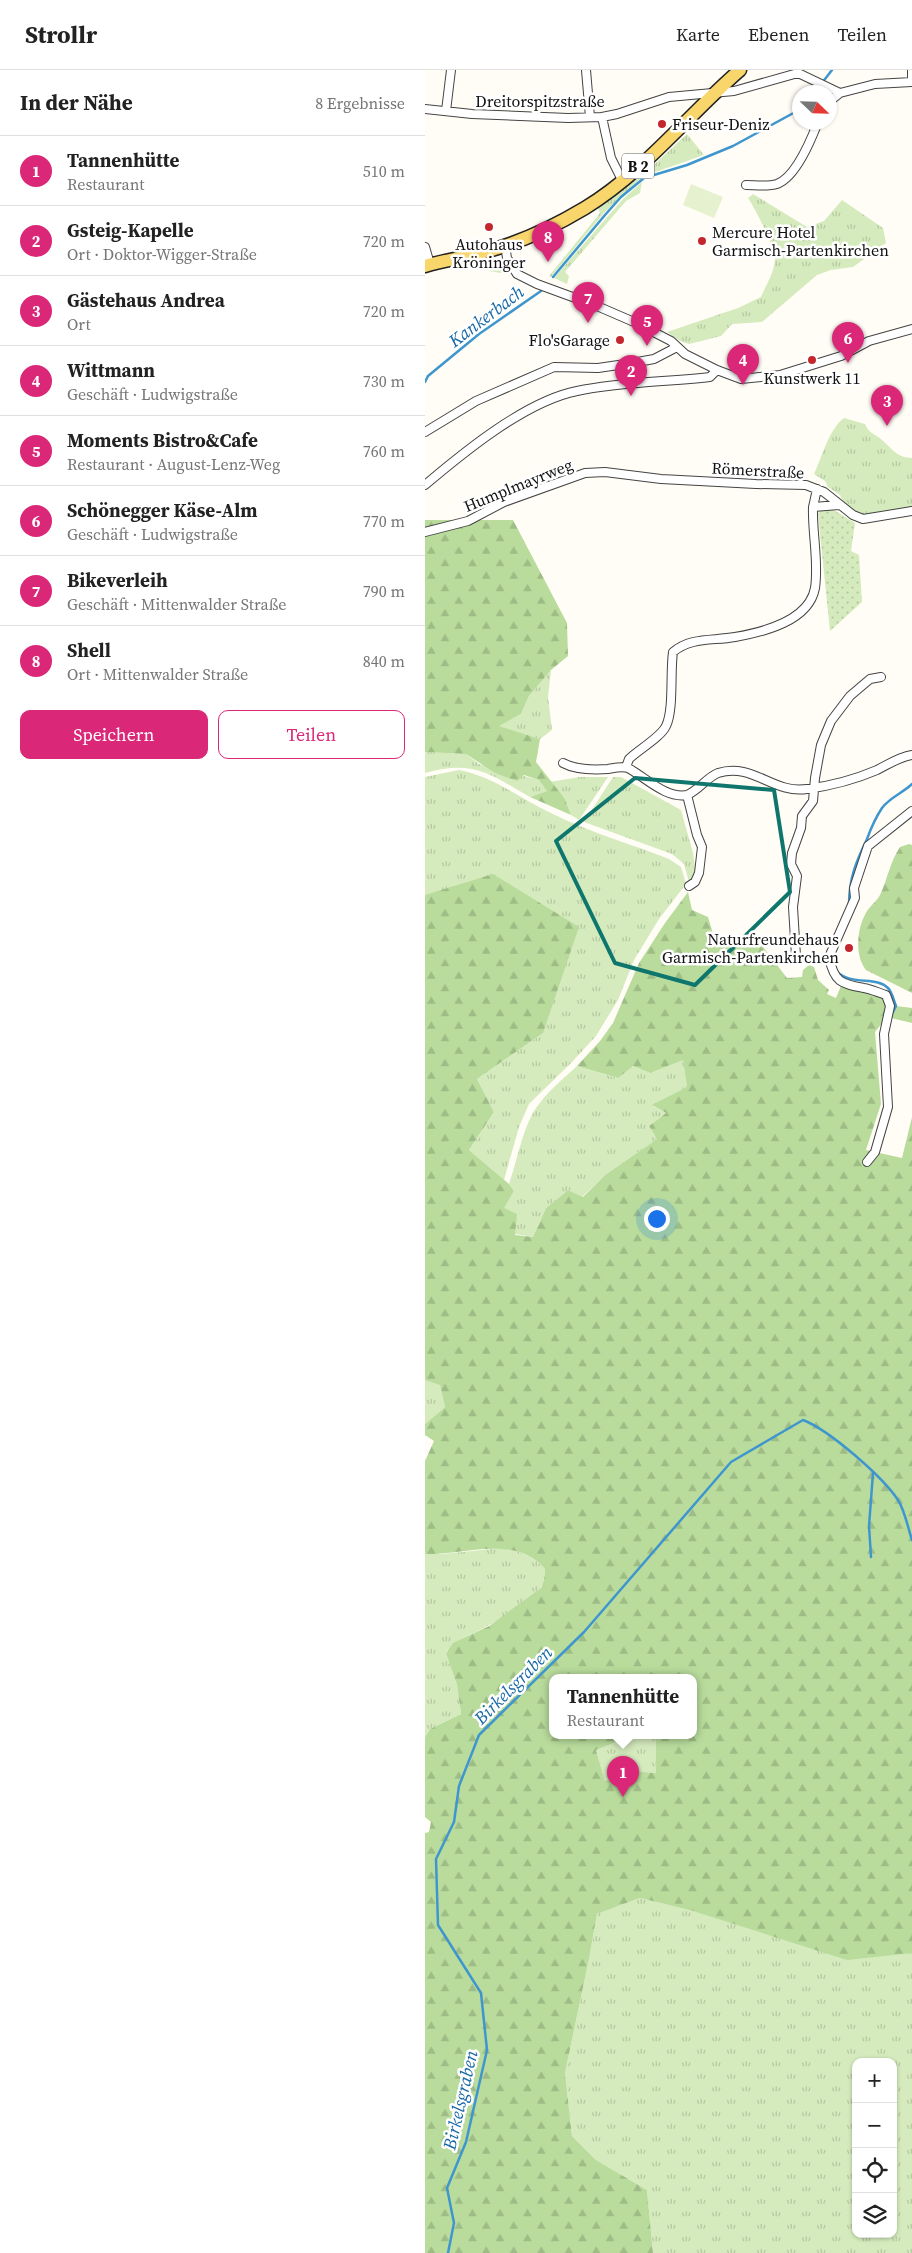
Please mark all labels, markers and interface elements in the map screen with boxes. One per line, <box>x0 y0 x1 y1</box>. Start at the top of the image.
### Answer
text: Strollr <box>25 18 97 51</box>
text: Karte <box>676 22 720 47</box>
text: Ebenen <box>748 22 809 47</box>
text: Teilen <box>837 22 887 47</box>
north arrow <box>792 85 837 130</box>
text: In der Nähe <box>20 88 133 117</box>
street label: Dreitorspitzstraße <box>475 90 605 112</box>
text: 8 Ergebnisse <box>315 92 405 114</box>
place label: Friseur-Deniz <box>672 113 769 135</box>
marker: Friseur-Deniz <box>656 118 668 130</box>
text: Tannenhütte <box>67 147 179 173</box>
road number: B 2 <box>622 154 654 178</box>
text: 1 <box>32 160 40 182</box>
text: 510 m <box>363 160 405 182</box>
text: Restaurant <box>67 173 145 195</box>
text: Gsteig-Kapelle <box>67 217 194 243</box>
marker: Autohaus Kröninger <box>483 221 495 233</box>
pin: 8 <box>532 221 564 262</box>
place label: Mercure Hotel Garmisch-Partenkirchen <box>712 221 889 261</box>
text: 2 <box>32 230 40 252</box>
text: 720 m <box>363 230 405 252</box>
place label: Autohaus Kröninger <box>452 233 526 273</box>
marker: Mercure Hotel Garmisch-Partenkirchen <box>696 235 708 247</box>
text: Ort · Doktor-Wigger-Straße <box>67 243 257 265</box>
water label: Kankerbach <box>442 279 529 353</box>
pin: 7 <box>572 282 604 323</box>
text: Gästehaus Andrea <box>67 287 225 313</box>
text: 3 <box>32 300 40 322</box>
text: 720 m <box>363 300 405 322</box>
pin: 5 <box>631 305 663 346</box>
text: Ort <box>67 313 91 335</box>
pin: 6 <box>832 322 864 363</box>
place label: Flo'sGarage <box>529 329 610 351</box>
marker: Flo'sGarage <box>614 334 626 346</box>
pin: 4 <box>727 344 759 385</box>
marker: Kunstwerk 11 <box>806 354 818 366</box>
pin: 2 <box>615 355 647 396</box>
text: Wittmann <box>67 357 155 383</box>
place label: Kunstwerk 11 <box>764 367 860 389</box>
text: 4 <box>32 370 40 392</box>
text: 730 m <box>363 370 405 392</box>
text: Geschäft · Ludwigstraße <box>67 383 238 405</box>
pin: 3 <box>871 385 903 426</box>
text: Moments Bistro&Cafe <box>67 427 258 453</box>
text: 5 <box>32 440 40 462</box>
text: 760 m <box>363 440 405 462</box>
text: Restaurant · August-Lenz-Weg <box>67 453 280 475</box>
street label: Humplmayrweg <box>460 453 576 517</box>
street label: Römerstraße <box>711 457 805 483</box>
text: Schönegger Käse-Alm <box>67 497 258 523</box>
text: 6 <box>32 510 40 532</box>
text: 770 m <box>363 510 405 532</box>
text: Geschäft · Ludwigstraße <box>67 523 238 545</box>
text: Bikeverleih <box>67 567 168 593</box>
text: 7 <box>32 580 40 602</box>
text: 790 m <box>363 580 405 602</box>
text: Geschäft · Mittenwalder Straße <box>67 593 286 615</box>
text: Shell <box>67 637 111 663</box>
text: 8 <box>32 650 40 672</box>
text: 840 m <box>363 650 405 672</box>
text: Ort · Mittenwalder Straße <box>67 663 248 685</box>
button: Speichern <box>20 710 208 759</box>
button: Teilen <box>218 710 405 759</box>
place label: Naturfreundehaus Garmisch-Partenkirchen <box>662 928 839 968</box>
marker: Naturfreundehaus Garmisch-Partenkirchen <box>843 942 855 954</box>
your location <box>644 1206 670 1232</box>
water label: Birkelsgraben <box>468 1640 558 1730</box>
popup <box>549 1674 697 1739</box>
text: Tannenhütte <box>567 1683 679 1709</box>
text: Restaurant <box>567 1709 644 1731</box>
pin: 1 <box>607 1756 639 1797</box>
water label: Birkelsgraben <box>436 2048 484 2153</box>
map controls <box>852 2058 897 2238</box>
button: + <box>852 2058 897 2103</box>
button: − <box>852 2103 897 2148</box>
button: locate <box>852 2148 897 2193</box>
button: layers <box>852 2193 897 2238</box>

